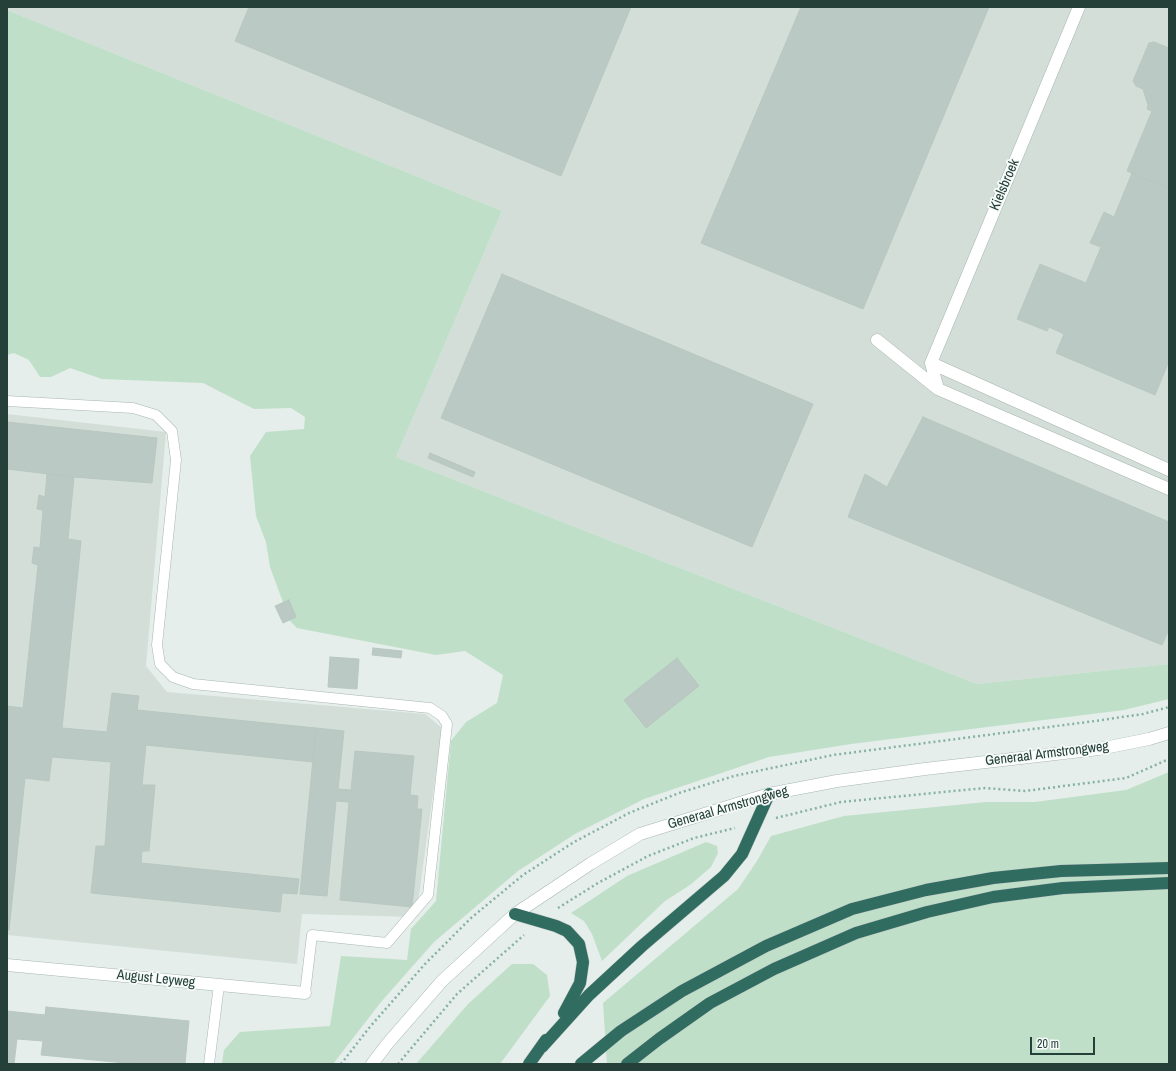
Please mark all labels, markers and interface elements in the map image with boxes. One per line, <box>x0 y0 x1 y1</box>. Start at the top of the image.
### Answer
street label: Kielsbroek <box>987 157 1023 213</box>
street label: Generaal Armstrongweg <box>984 738 1110 770</box>
street label: Generaal Armstrongweg <box>666 783 790 833</box>
street label: August Leyweg <box>116 967 196 991</box>
scale bar <box>1032 1029 1097 1055</box>
text: 20 m <box>1037 1036 1059 1052</box>

